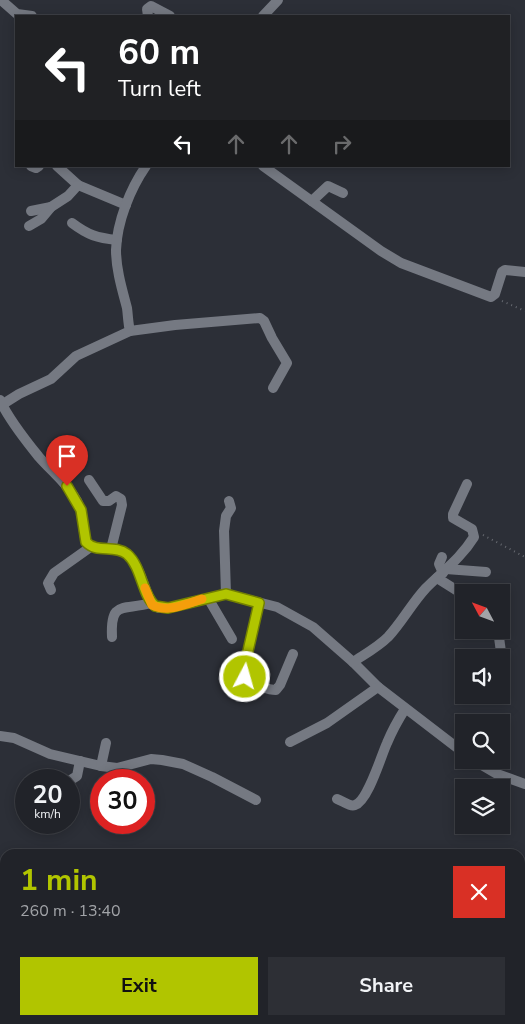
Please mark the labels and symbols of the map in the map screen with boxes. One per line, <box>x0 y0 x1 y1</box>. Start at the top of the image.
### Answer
pin <box>46 435 88 486</box>
north arrow <box>455 584 510 639</box>
position arrow <box>218 650 270 702</box>
speed limit sign: 30 <box>90 769 155 834</box>

